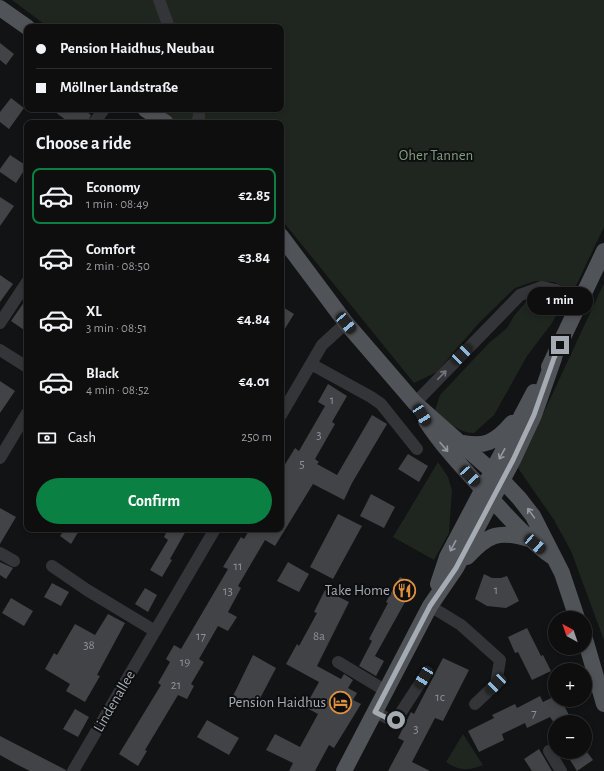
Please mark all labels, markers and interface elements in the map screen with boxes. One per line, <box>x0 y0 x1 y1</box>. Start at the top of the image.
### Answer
text: Pension Haidhus, Neubau <box>60 41 214 56</box>
text: Möllner Landstraße <box>60 80 178 95</box>
text: Choose a ride <box>36 135 131 153</box>
park label: Oher Tannen <box>399 148 473 163</box>
icon: car <box>38 178 74 214</box>
text: Economy <box>86 180 140 195</box>
text: €2.85 <box>239 188 270 203</box>
text: 1 min · 08:49 <box>86 198 149 211</box>
icon: car <box>38 240 74 276</box>
text: Comfort <box>86 242 135 257</box>
text: €3.84 <box>238 250 270 265</box>
text: 2 min · 08:50 <box>86 260 150 273</box>
callout: 1 min <box>527 287 593 315</box>
text: 1 min <box>546 294 574 307</box>
icon: car <box>38 302 74 338</box>
text: XL <box>86 304 102 319</box>
car <box>334 310 358 336</box>
text: €4.84 <box>237 312 270 327</box>
text: 3 min · 08:51 <box>86 322 147 335</box>
route end <box>551 336 569 354</box>
car <box>449 341 475 367</box>
icon: car <box>38 364 74 400</box>
text: Black <box>86 366 119 381</box>
one-way arrow <box>437 370 447 380</box>
text: €4.01 <box>239 374 270 389</box>
text: 4 min · 08:52 <box>86 384 149 397</box>
house number: 1 <box>330 394 334 407</box>
car <box>410 402 434 428</box>
icon: cash <box>36 427 58 449</box>
house number: 3 <box>316 429 322 442</box>
text: Cash <box>68 430 96 445</box>
text: 250 m <box>241 431 272 444</box>
one-way arrow <box>440 441 449 452</box>
one-way arrow <box>497 447 505 459</box>
house number: 5 <box>299 458 305 471</box>
car <box>457 463 483 489</box>
button: Confirm <box>36 478 272 524</box>
one-way arrow <box>527 507 535 518</box>
car <box>522 532 548 556</box>
one-way arrow <box>448 540 456 552</box>
house number: 11 <box>234 560 242 573</box>
restaurant icon: Take Home <box>392 577 418 603</box>
place label: Take Home <box>325 583 390 598</box>
house number: 1 <box>494 584 498 597</box>
house number: 13 <box>223 585 233 598</box>
north arrow <box>548 611 592 655</box>
map controls <box>548 611 592 759</box>
house number: 17 <box>196 630 207 643</box>
house number: 8a <box>313 630 325 643</box>
house number: 38 <box>83 639 95 652</box>
house number: 19 <box>180 656 190 669</box>
button: + <box>548 663 592 707</box>
car <box>413 664 435 690</box>
street label: Lindenallee <box>91 668 138 735</box>
car <box>483 671 509 697</box>
house number: 21 <box>171 679 181 692</box>
hotel icon: Pension Haidhus <box>328 689 354 715</box>
house number: 1c <box>435 691 445 704</box>
place label: Pension Haidhus <box>228 695 326 710</box>
house number: 7 <box>531 707 537 720</box>
route start <box>387 711 405 729</box>
button: − <box>548 715 592 759</box>
house number: 3 <box>413 723 419 736</box>

